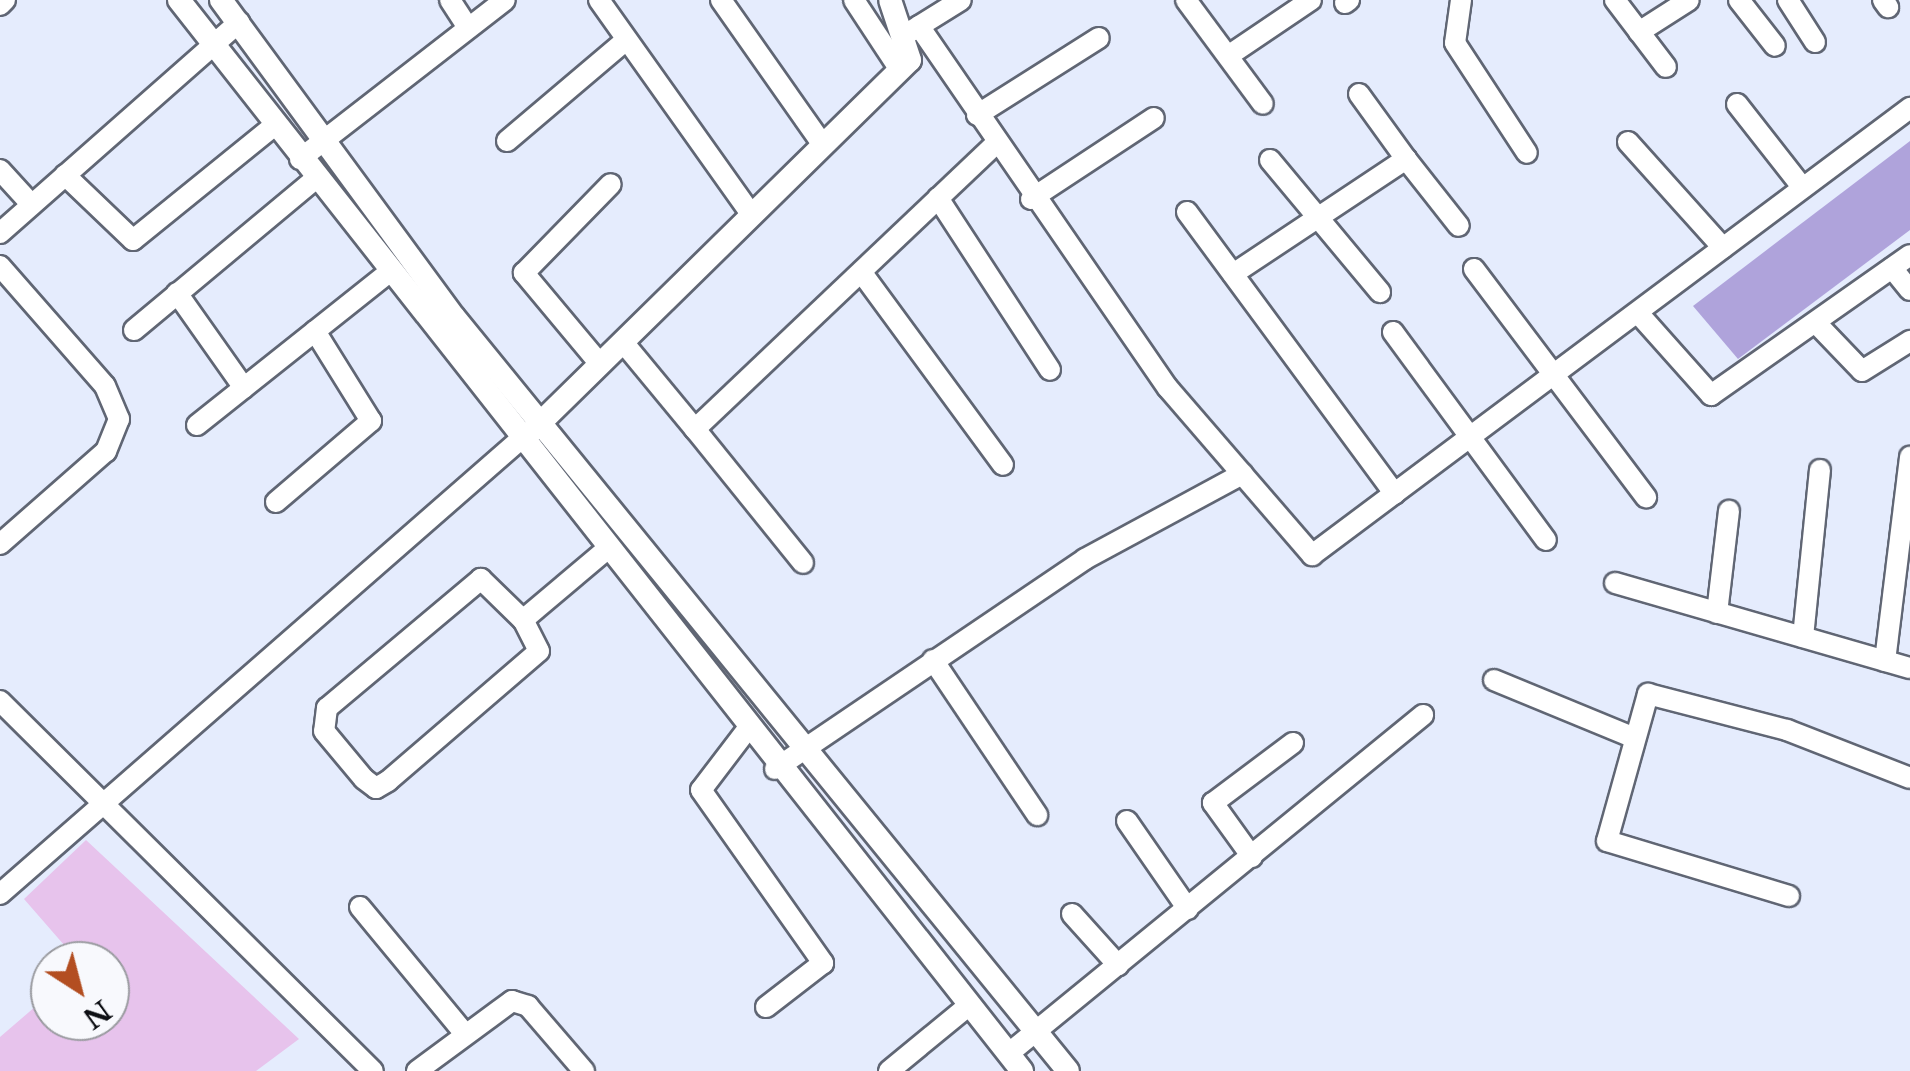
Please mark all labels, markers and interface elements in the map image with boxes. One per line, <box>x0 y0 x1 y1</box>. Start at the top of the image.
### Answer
north arrow <box>30 941 130 1041</box>
text: N <box>76 992 118 1036</box>

